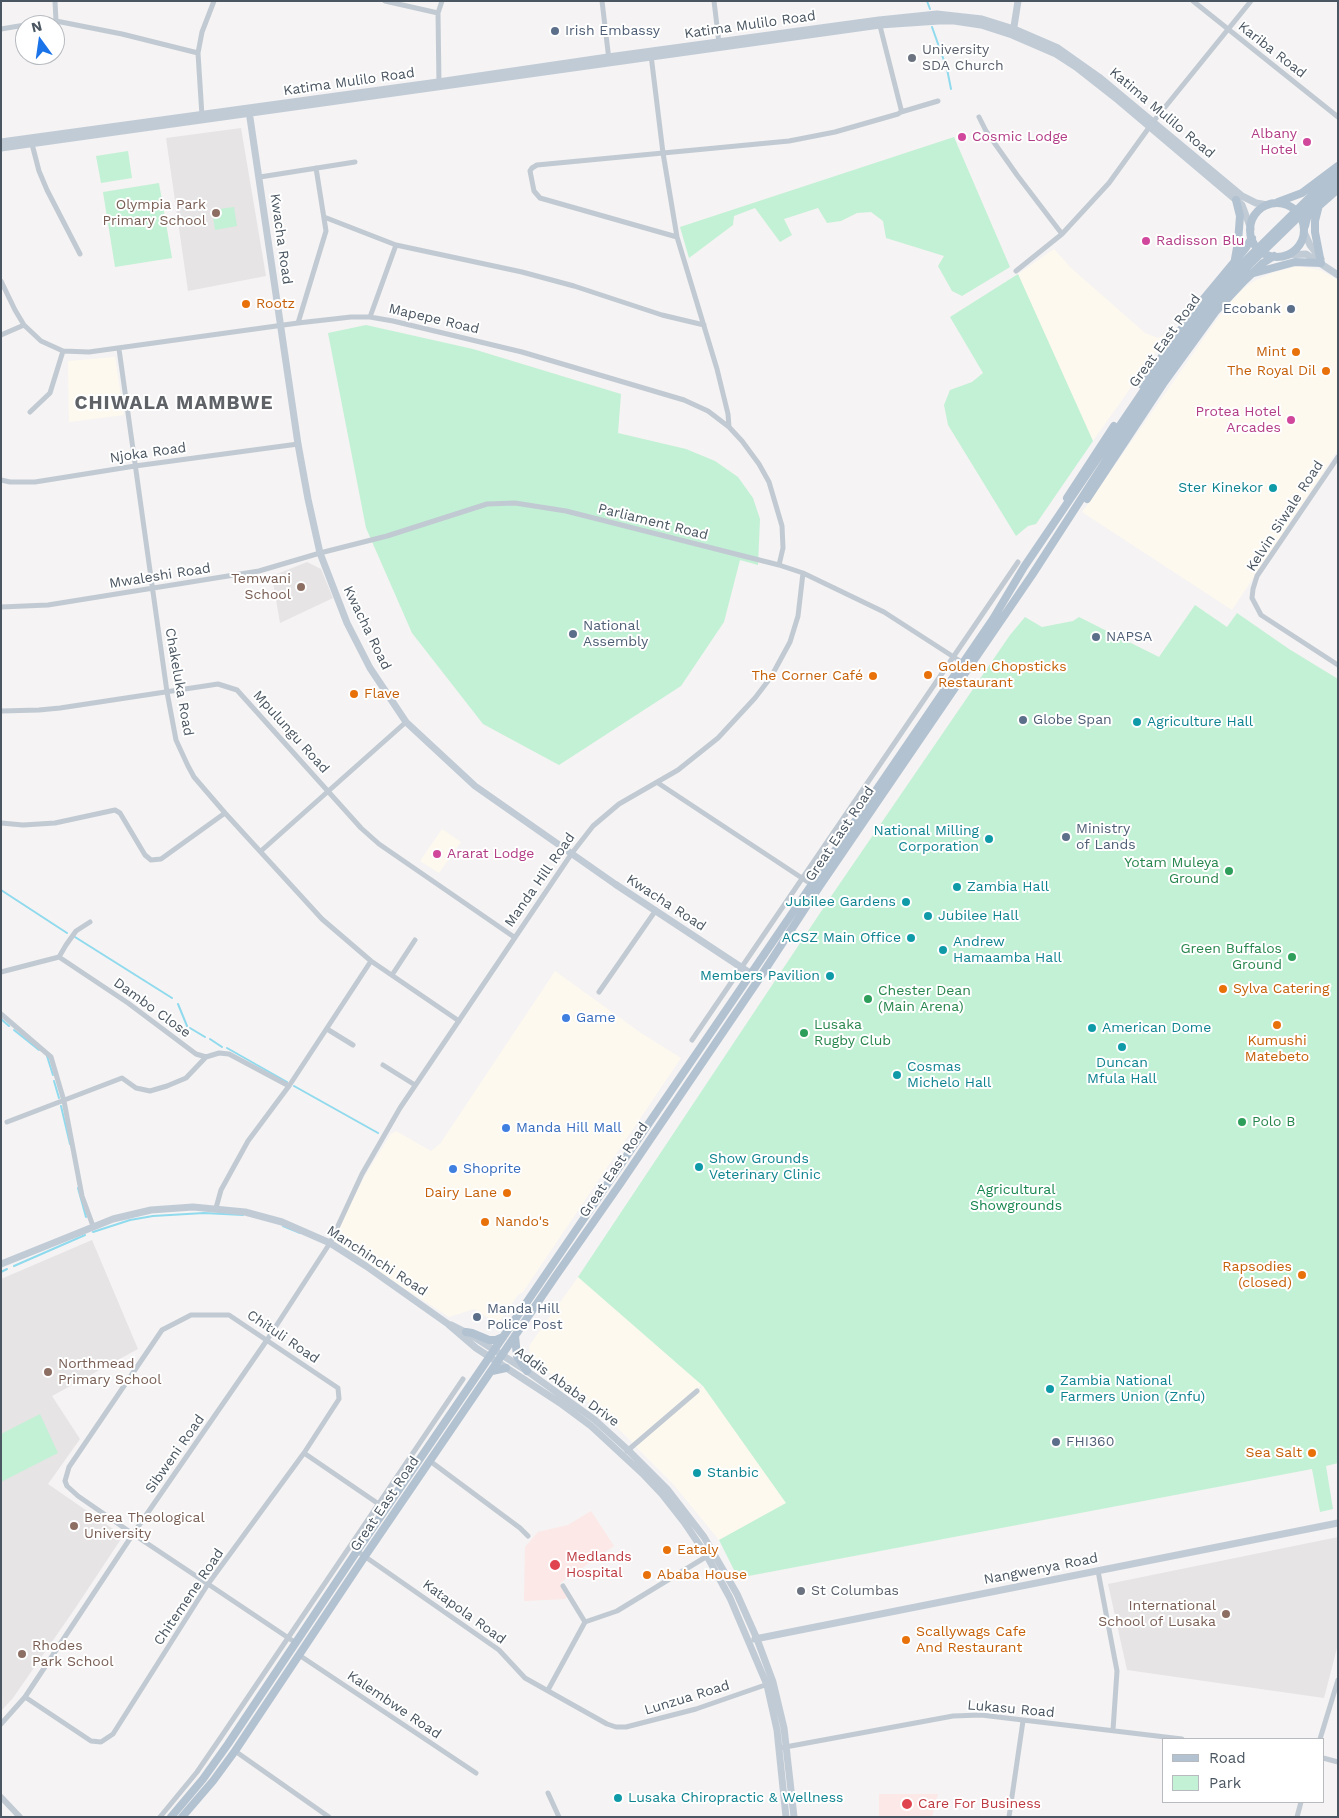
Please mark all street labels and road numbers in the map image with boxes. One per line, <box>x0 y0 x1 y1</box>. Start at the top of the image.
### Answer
street label: Katima Mulilo Road <box>683 7 817 43</box>
street label: Kariba Road <box>1235 18 1309 82</box>
street label: Katima Mulilo Road <box>282 64 416 100</box>
street label: Katima Mulilo Road <box>1106 64 1218 162</box>
street label: Kwacha Road <box>266 193 296 285</box>
street label: Great East Road <box>1126 291 1204 391</box>
street label: Mapepe Road <box>387 300 481 338</box>
street label: Njoka Road <box>109 439 187 467</box>
street label: Kelvin Siwale Road <box>1243 458 1327 574</box>
street label: Parliament Road <box>596 500 710 544</box>
street label: Mwaleshi Road <box>108 560 212 592</box>
street label: Kwacha Road <box>339 583 395 673</box>
street label: Chakeluka Road <box>161 627 197 737</box>
street label: Mpulungu Road <box>249 687 333 777</box>
street label: Great East Road <box>802 783 878 885</box>
street label: Manda Hill Road <box>501 830 579 930</box>
street label: Kwacha Road <box>623 871 709 935</box>
street label: Dambo Close <box>110 974 194 1042</box>
street label: Great East Road <box>576 1119 652 1221</box>
street label: Manchinchi Road <box>324 1222 430 1300</box>
street label: Chituli Road <box>244 1307 322 1367</box>
street label: Addis Ababa Drive <box>512 1344 622 1430</box>
street label: Sibweni Road <box>142 1411 208 1497</box>
street label: Great East Road <box>347 1453 423 1555</box>
street label: Chitemene Road <box>150 1545 228 1649</box>
street label: Nangwenya Road <box>982 1550 1100 1588</box>
street label: Katapola Road <box>419 1576 509 1648</box>
street label: Kalembwe Road <box>344 1667 444 1743</box>
street label: Lunzua Road <box>642 1677 732 1719</box>
street label: Lukasu Road <box>967 1697 1055 1721</box>

